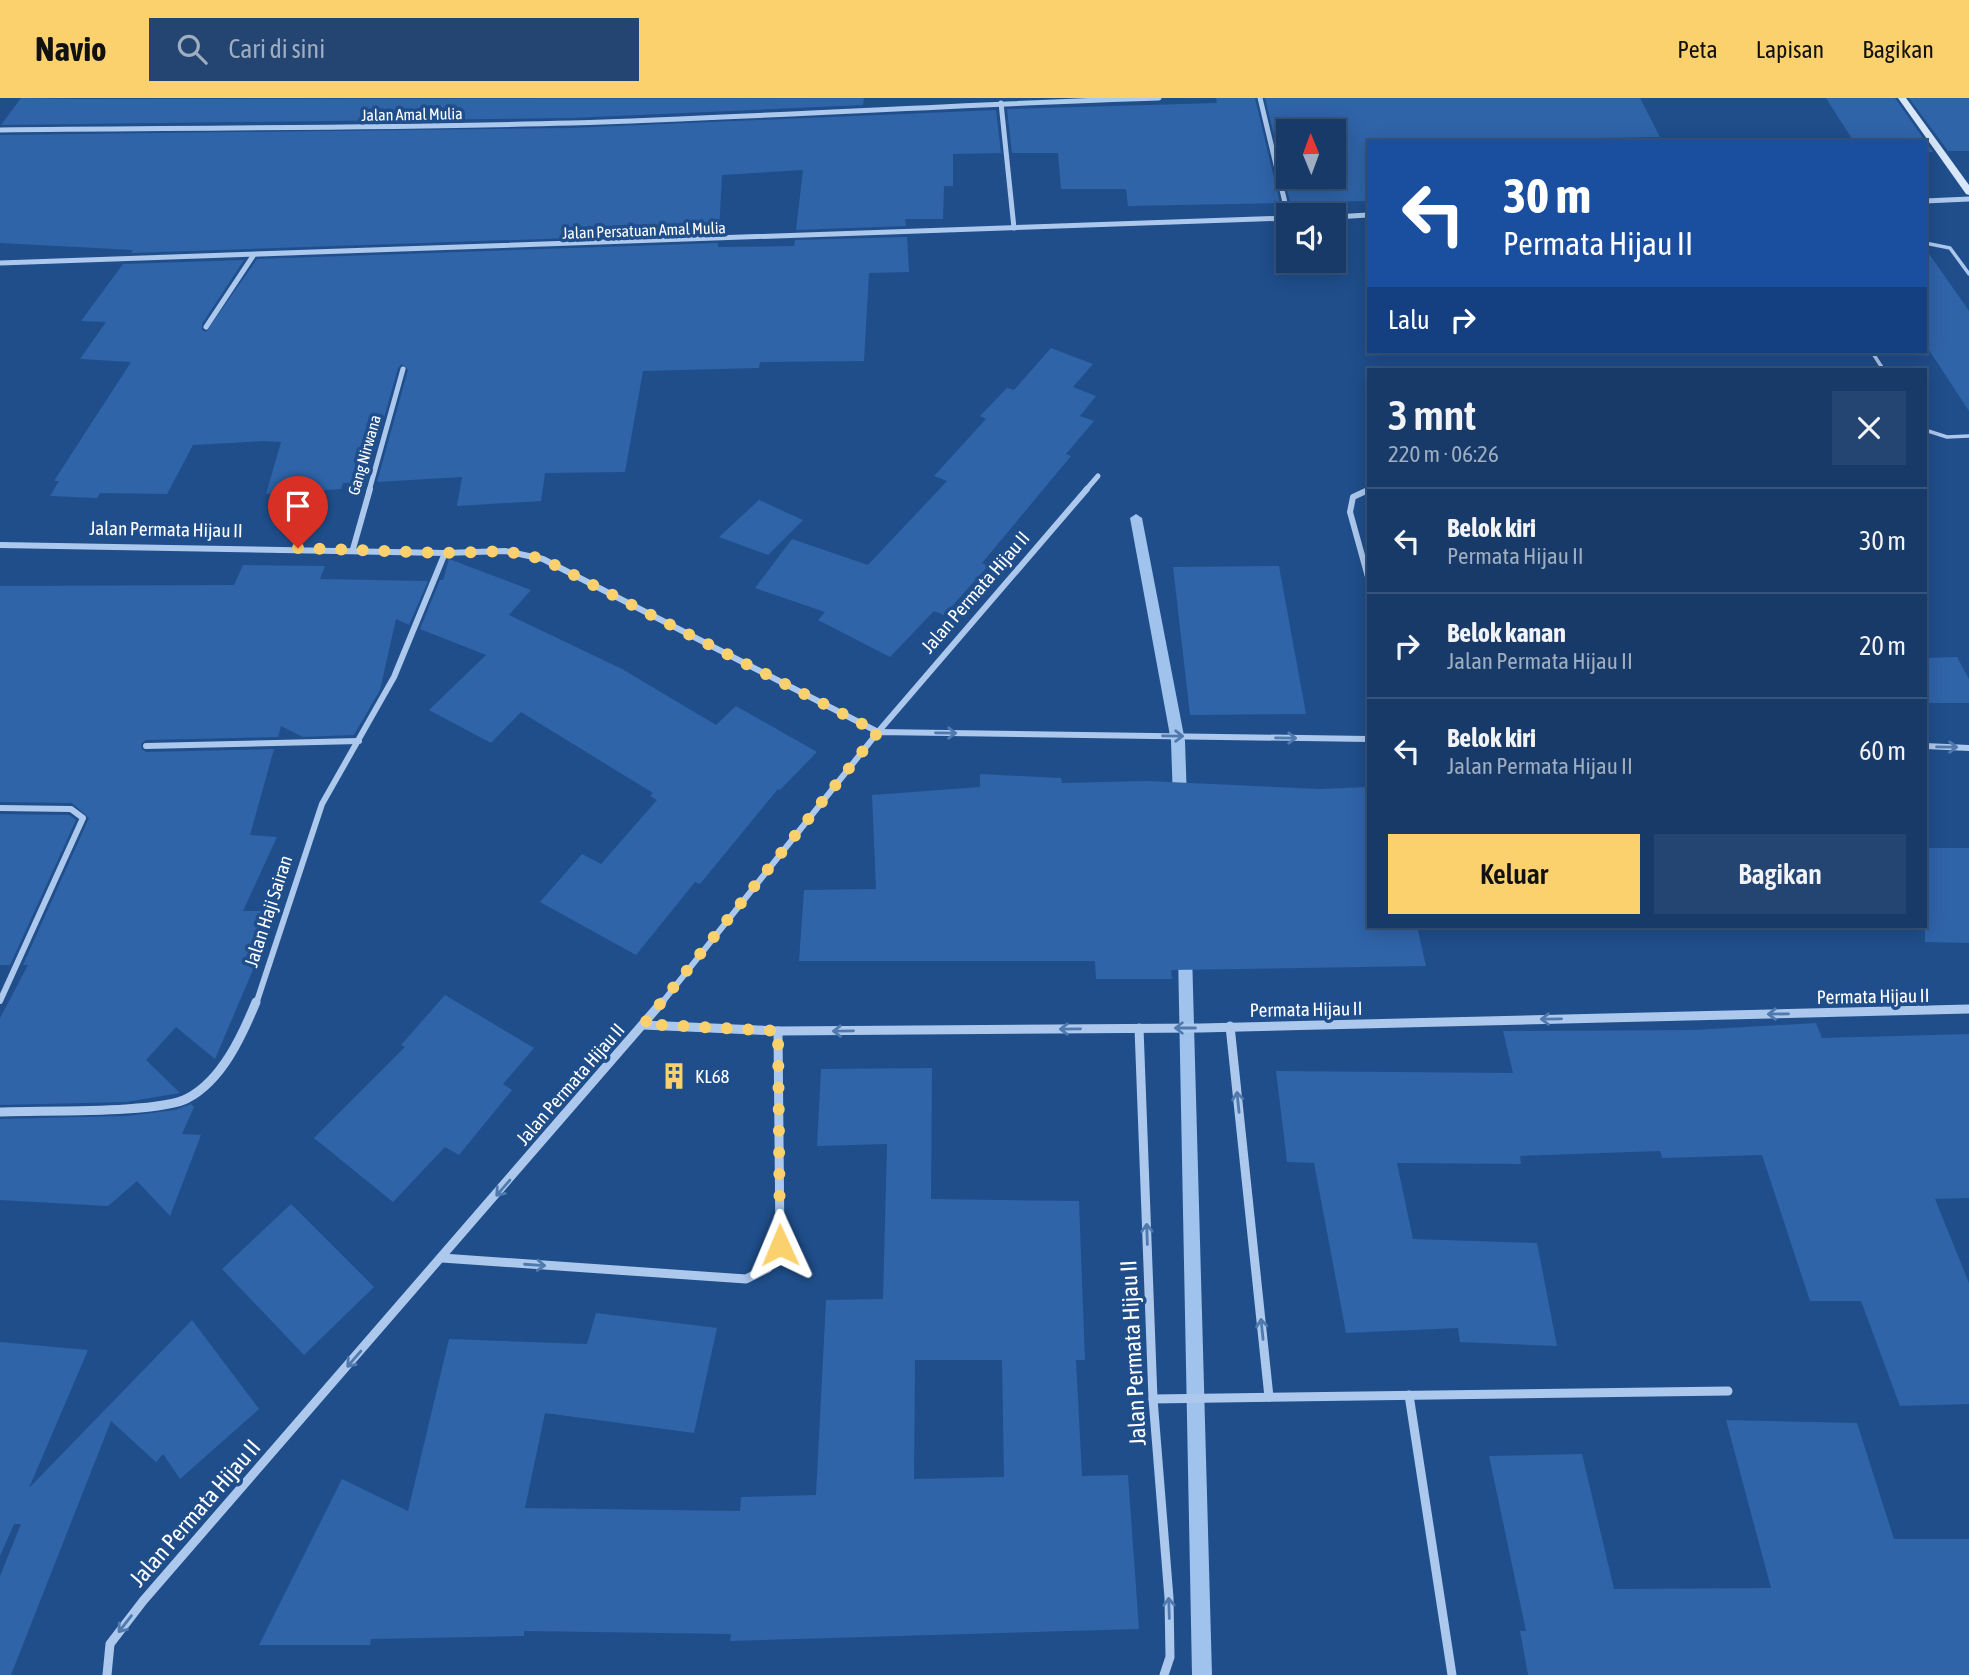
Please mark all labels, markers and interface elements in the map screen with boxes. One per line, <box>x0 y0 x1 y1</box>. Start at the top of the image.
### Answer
search box <box>149 18 639 81</box>
text: Navio <box>35 30 107 68</box>
icon: search <box>173 30 211 68</box>
text: Cari di sini <box>229 34 325 64</box>
text: Peta <box>1677 36 1718 63</box>
text: Lapisan <box>1756 36 1824 63</box>
text: Bagikan <box>1862 36 1934 63</box>
street label: Jalan Amal Mulia <box>361 104 463 124</box>
north arrow <box>1276 119 1346 189</box>
map controls <box>1276 119 1346 273</box>
text: 30 m <box>1503 167 1591 223</box>
icon: left <box>1388 168 1479 259</box>
button: sound <box>1276 203 1346 273</box>
street label: Jalan Persatuan Amal Mulia <box>562 218 726 242</box>
text: Permata Hijau II <box>1503 225 1693 262</box>
icon: right <box>1444 301 1482 339</box>
text: Lalu <box>1388 305 1430 335</box>
text: 3 mnt <box>1388 391 1476 439</box>
button: close <box>1832 391 1906 465</box>
street label: Gang Nirwana <box>344 413 385 497</box>
text: 220 m · 06:26 <box>1388 441 1499 467</box>
pin <box>268 476 328 548</box>
icon: arrive <box>279 487 317 525</box>
text: Belok kiri <box>1447 513 1536 543</box>
street label: Jalan Permata Hijau II <box>89 517 243 541</box>
icon: left <box>1388 522 1426 560</box>
text: 30 m <box>1859 526 1906 556</box>
street label: Jalan Permata Hijau II <box>916 527 1034 657</box>
text: Permata Hijau II <box>1447 543 1584 569</box>
text: Belok kanan <box>1447 618 1566 648</box>
icon: right <box>1388 627 1426 665</box>
text: 20 m <box>1859 631 1906 661</box>
text: Jalan Permata Hijau II <box>1447 648 1633 674</box>
text: Belok kiri <box>1447 723 1536 753</box>
one-way arrow <box>934 726 957 739</box>
one-way arrow <box>1162 729 1185 743</box>
one-way arrow <box>1274 731 1297 745</box>
icon: left <box>1388 732 1426 770</box>
text: 60 m <box>1859 736 1906 766</box>
one-way arrow <box>1935 740 1958 753</box>
text: Jalan Permata Hijau II <box>1447 753 1633 779</box>
button: Keluar <box>1388 834 1640 914</box>
button: Bagikan <box>1654 834 1906 914</box>
street label: Jalan Haji Sairan <box>240 852 296 970</box>
street label: Permata Hijau II <box>1816 984 1930 1008</box>
street label: Permata Hijau II <box>1249 997 1363 1021</box>
one-way arrow <box>1767 1007 1790 1020</box>
one-way arrow <box>1540 1012 1563 1026</box>
street label: Jalan Permata Hijau II <box>511 1019 629 1149</box>
one-way arrow <box>1173 1021 1196 1035</box>
one-way arrow <box>1059 1022 1082 1035</box>
one-way arrow <box>832 1024 855 1038</box>
building icon: KL68 <box>659 1061 689 1091</box>
place label: KL68 <box>695 1065 730 1087</box>
one-way arrow <box>1232 1092 1245 1114</box>
one-way arrow <box>495 1178 511 1196</box>
position arrow <box>743 1208 817 1282</box>
one-way arrow <box>1140 1223 1153 1246</box>
one-way arrow <box>523 1259 545 1272</box>
street label: Jalan Permata Hijau II <box>1115 1260 1151 1446</box>
one-way arrow <box>1255 1318 1268 1341</box>
one-way arrow <box>346 1350 362 1368</box>
street label: Jalan Permata Hijau II <box>124 1434 266 1592</box>
one-way arrow <box>1162 1597 1176 1620</box>
one-way arrow <box>118 1614 133 1633</box>

